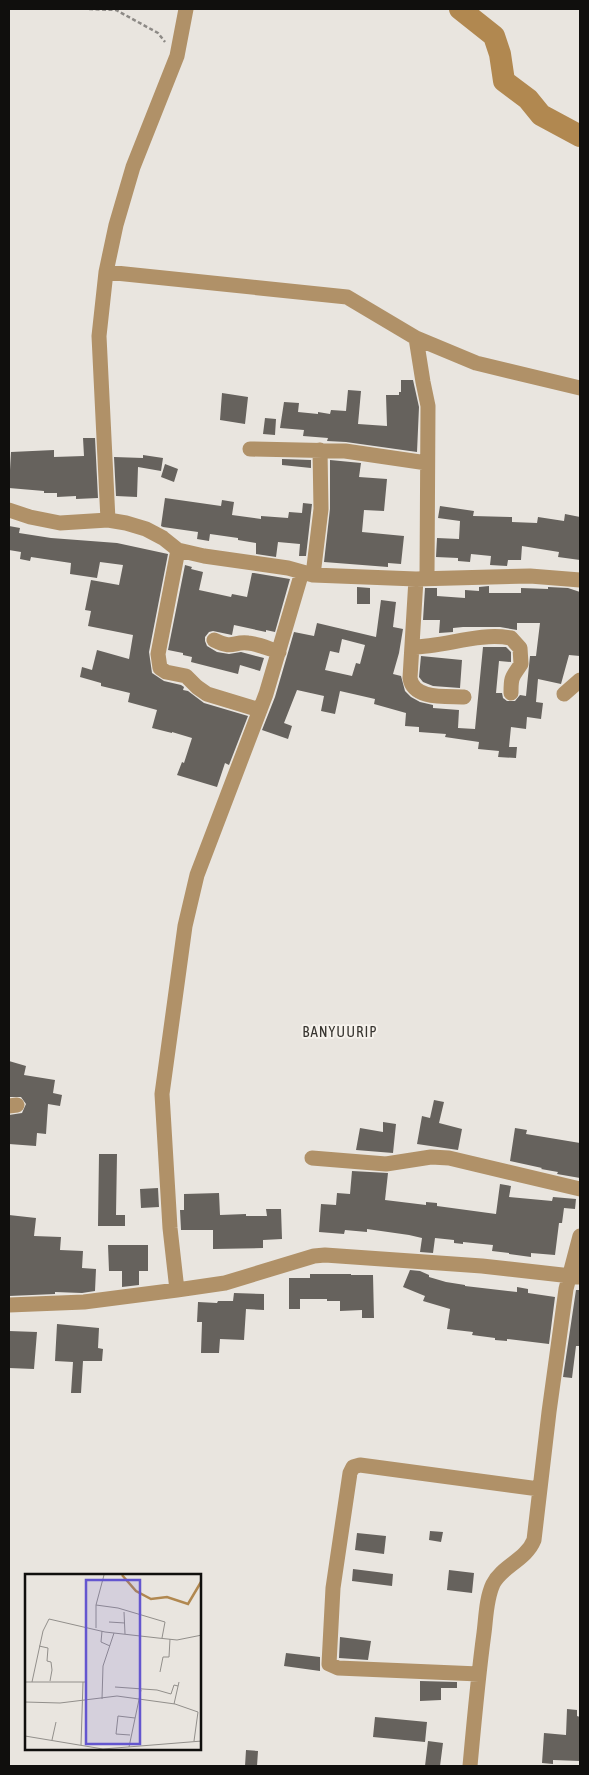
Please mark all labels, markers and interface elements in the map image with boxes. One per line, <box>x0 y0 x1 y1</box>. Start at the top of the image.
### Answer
district label: BANYUURIP <box>302 1023 378 1040</box>
inset map <box>25 1574 201 1750</box>

